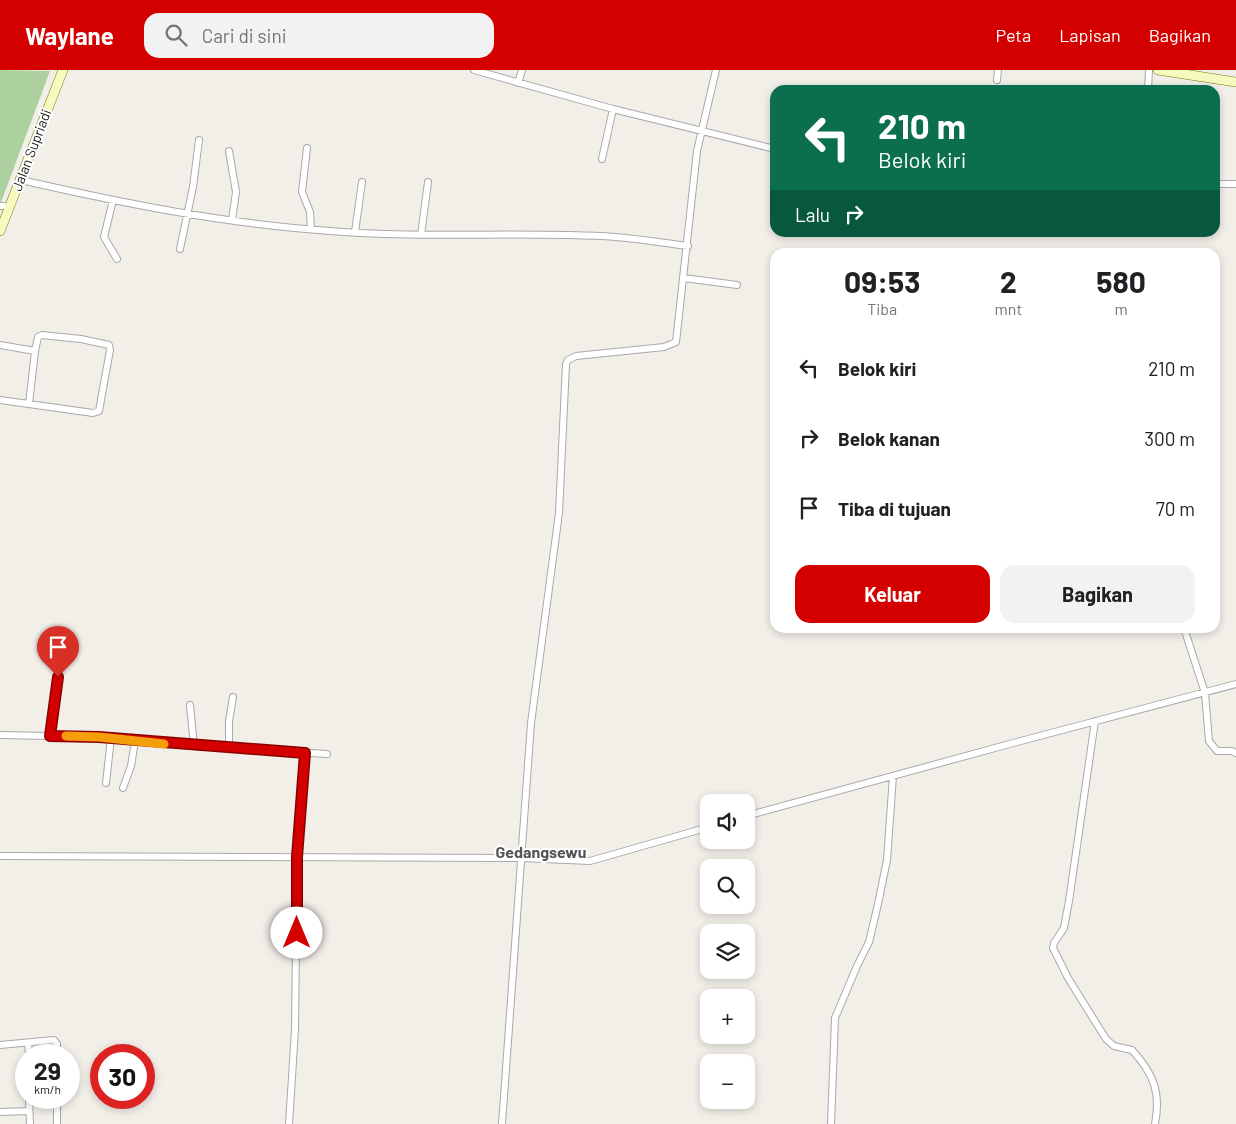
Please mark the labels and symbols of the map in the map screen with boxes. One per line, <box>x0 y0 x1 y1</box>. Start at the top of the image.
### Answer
street label: Jalan Supriadi <box>8 107 54 193</box>
pin <box>37 626 79 677</box>
district label: Gedangsewu <box>495 842 587 861</box>
position arrow <box>270 906 322 958</box>
speed limit sign: 30 <box>90 1044 155 1109</box>

